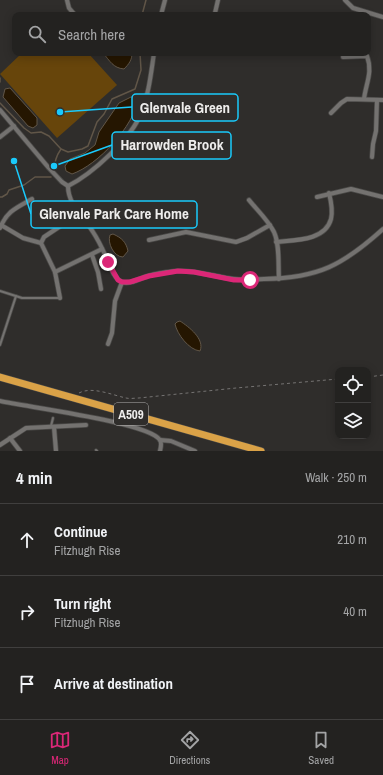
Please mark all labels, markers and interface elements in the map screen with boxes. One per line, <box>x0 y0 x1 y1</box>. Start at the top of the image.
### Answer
search box <box>12 12 371 56</box>
icon: search <box>26 23 48 45</box>
text: Search here <box>58 24 125 45</box>
callout: Glenvale Green <box>132 94 238 121</box>
text: Glenvale Green <box>140 97 230 118</box>
callout: Harrowden Brook <box>112 132 231 159</box>
text: Harrowden Brook <box>120 134 224 155</box>
callout: Glenvale Park Care Home <box>31 201 197 228</box>
text: Glenvale Park Care Home <box>39 203 189 224</box>
route end <box>99 253 117 271</box>
route start <box>241 271 259 289</box>
map controls <box>335 367 371 439</box>
button: locate <box>335 367 371 403</box>
road number: A509 <box>114 403 148 425</box>
button: layers <box>335 403 371 439</box>
text: 4 min <box>16 466 52 489</box>
text: Walk · 250 m <box>305 469 367 486</box>
text: Continue <box>54 521 107 542</box>
icon: ahead <box>16 529 38 551</box>
text: 210 m <box>337 531 367 548</box>
text: Fitzhugh Rise <box>54 542 120 559</box>
text: Turn right <box>54 593 111 614</box>
icon: right <box>16 601 38 623</box>
text: 40 m <box>343 603 367 620</box>
text: Fitzhugh Rise <box>54 614 120 631</box>
icon: arrive <box>16 673 38 695</box>
text: Arrive at destination <box>54 673 173 694</box>
tab: Map <box>49 729 71 767</box>
tab: Directions <box>169 729 210 767</box>
tab: Saved <box>308 729 334 767</box>

